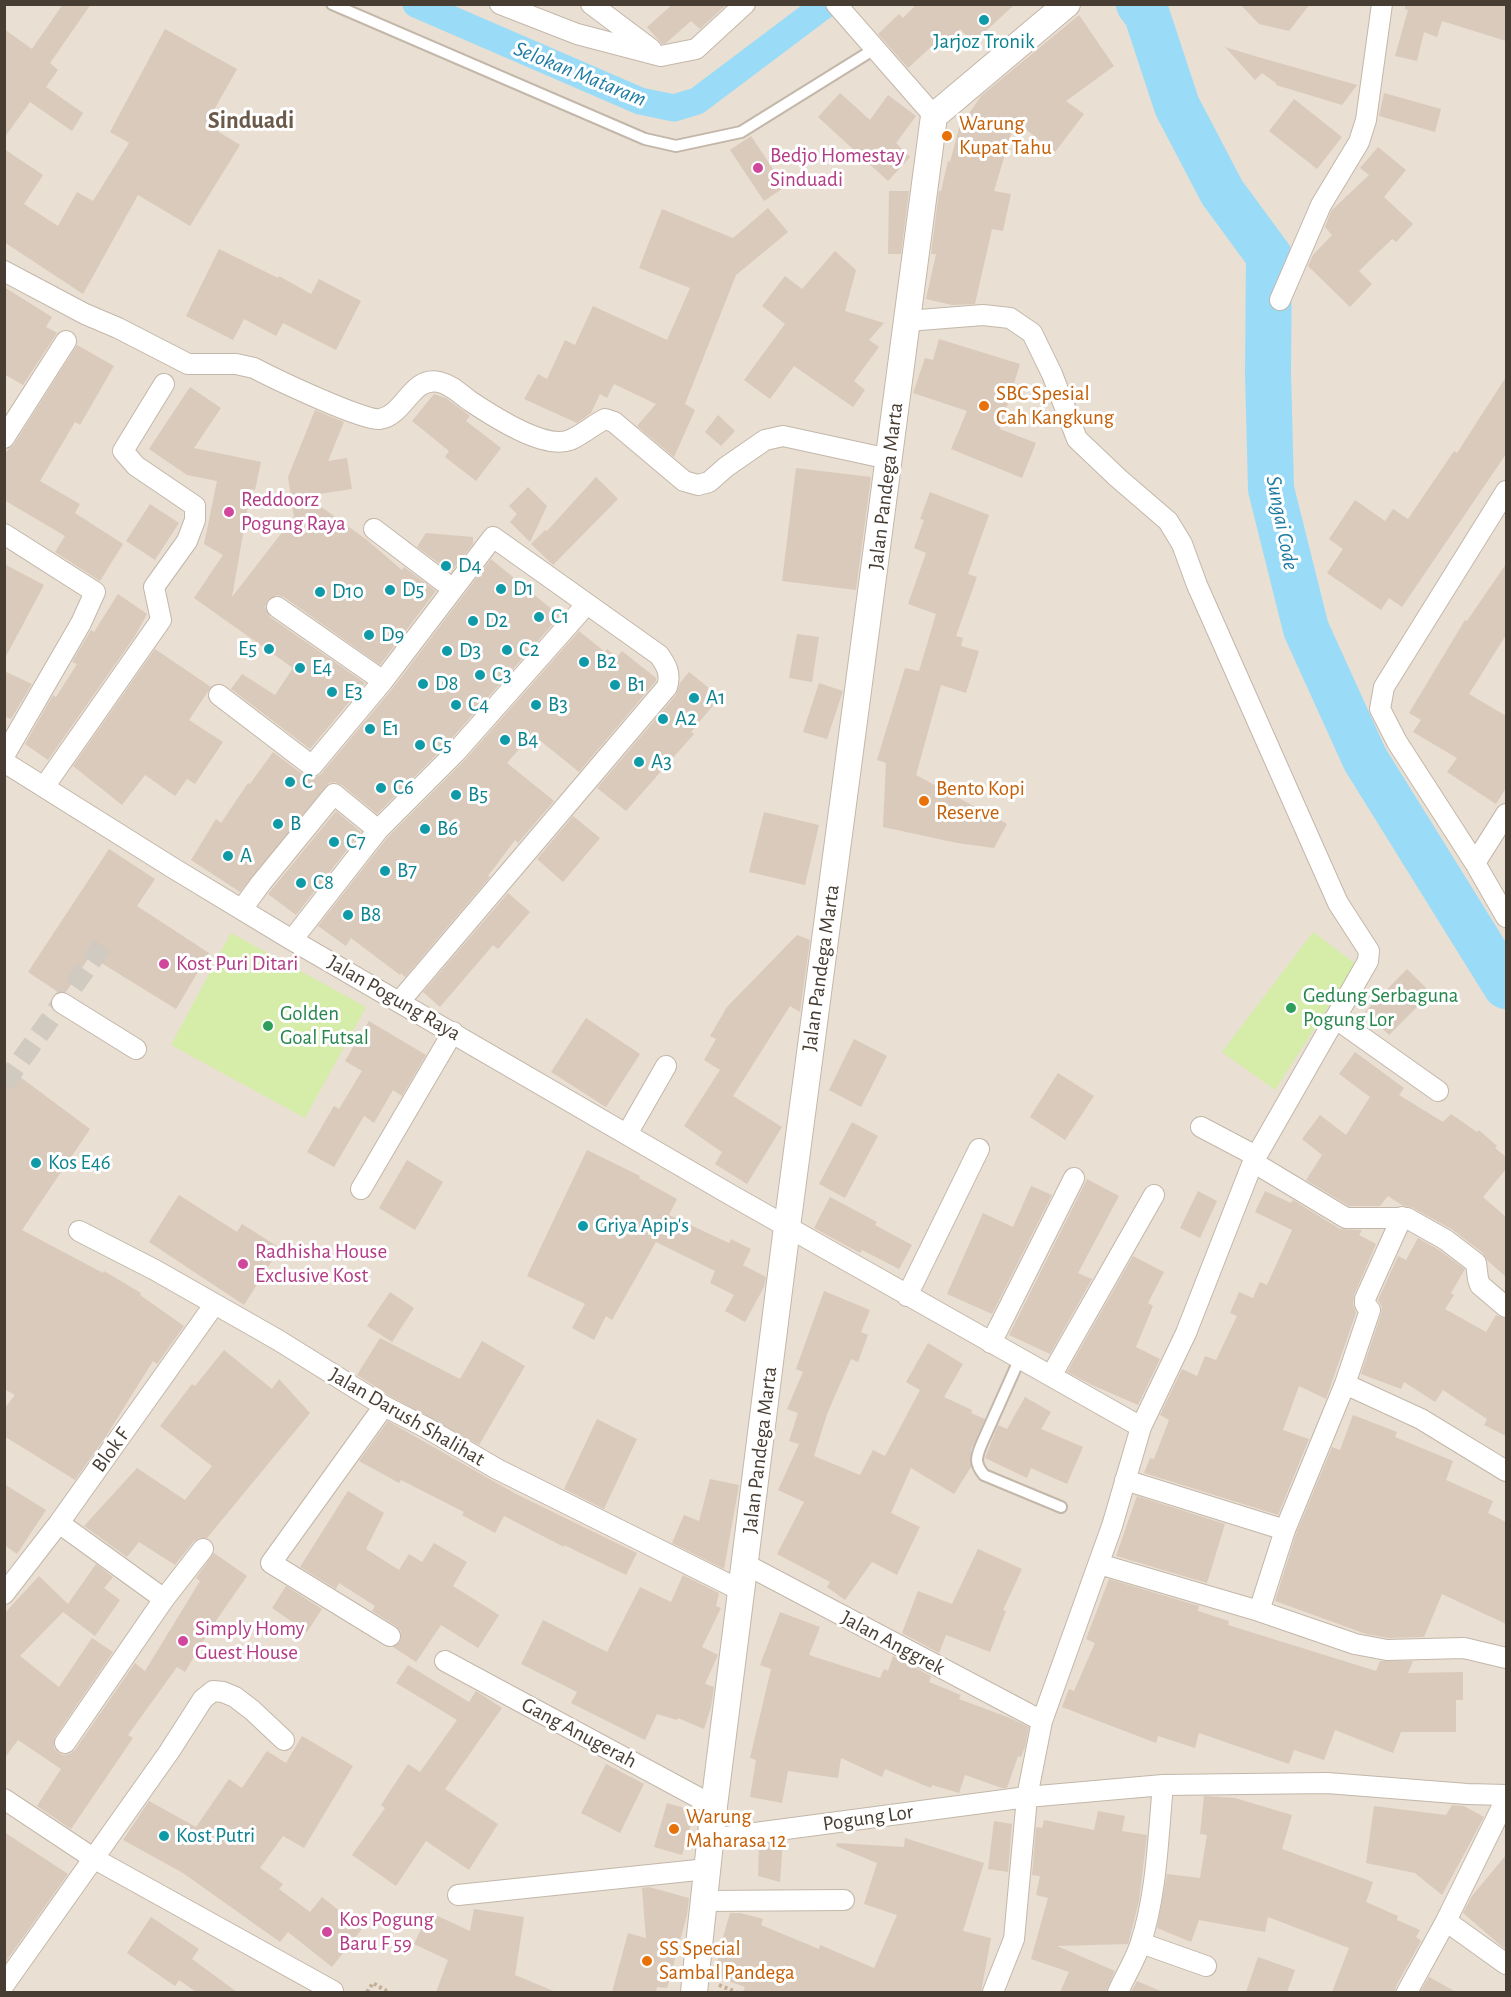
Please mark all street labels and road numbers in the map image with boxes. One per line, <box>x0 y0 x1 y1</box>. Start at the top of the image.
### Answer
street label: Jalan Pandega Marta <box>863 401 909 571</box>
street label: Jalan Pandega Marta <box>797 883 845 1053</box>
street label: Jalan Pogung Raya <box>323 950 465 1046</box>
street label: Jalan Darush Shalihat <box>325 1362 489 1472</box>
street label: Jalan Pandega Marta <box>737 1365 783 1535</box>
street label: Blok F <box>86 1423 136 1477</box>
street label: Jalan Anggrek <box>837 1605 949 1681</box>
street label: Gang Anugerah <box>517 1692 641 1774</box>
street label: Pogung Lor <box>821 1799 915 1837</box>

